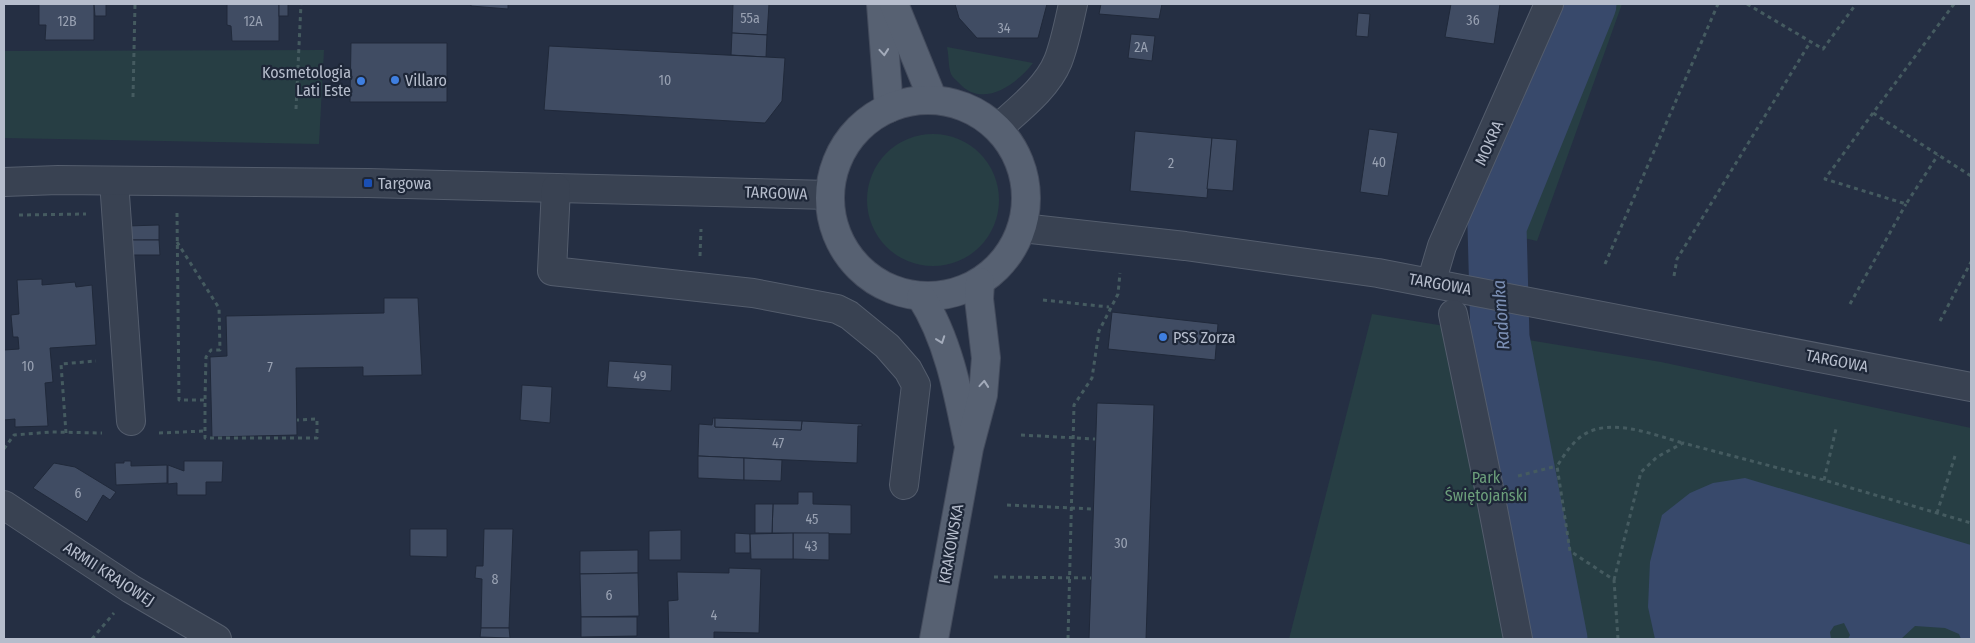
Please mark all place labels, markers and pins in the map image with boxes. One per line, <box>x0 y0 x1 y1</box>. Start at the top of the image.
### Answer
place label: Kosmetologia Lati Este <box>262 63 351 100</box>
place label: Villaro <box>405 71 447 90</box>
marker: Villaro <box>389 74 401 86</box>
marker: Kosmetologia Lati Este <box>355 75 367 87</box>
place label: Targowa <box>378 174 432 193</box>
marker: Targowa <box>362 177 374 189</box>
place label: PSS Zorza <box>1173 328 1236 347</box>
marker: PSS Zorza <box>1157 331 1169 343</box>

